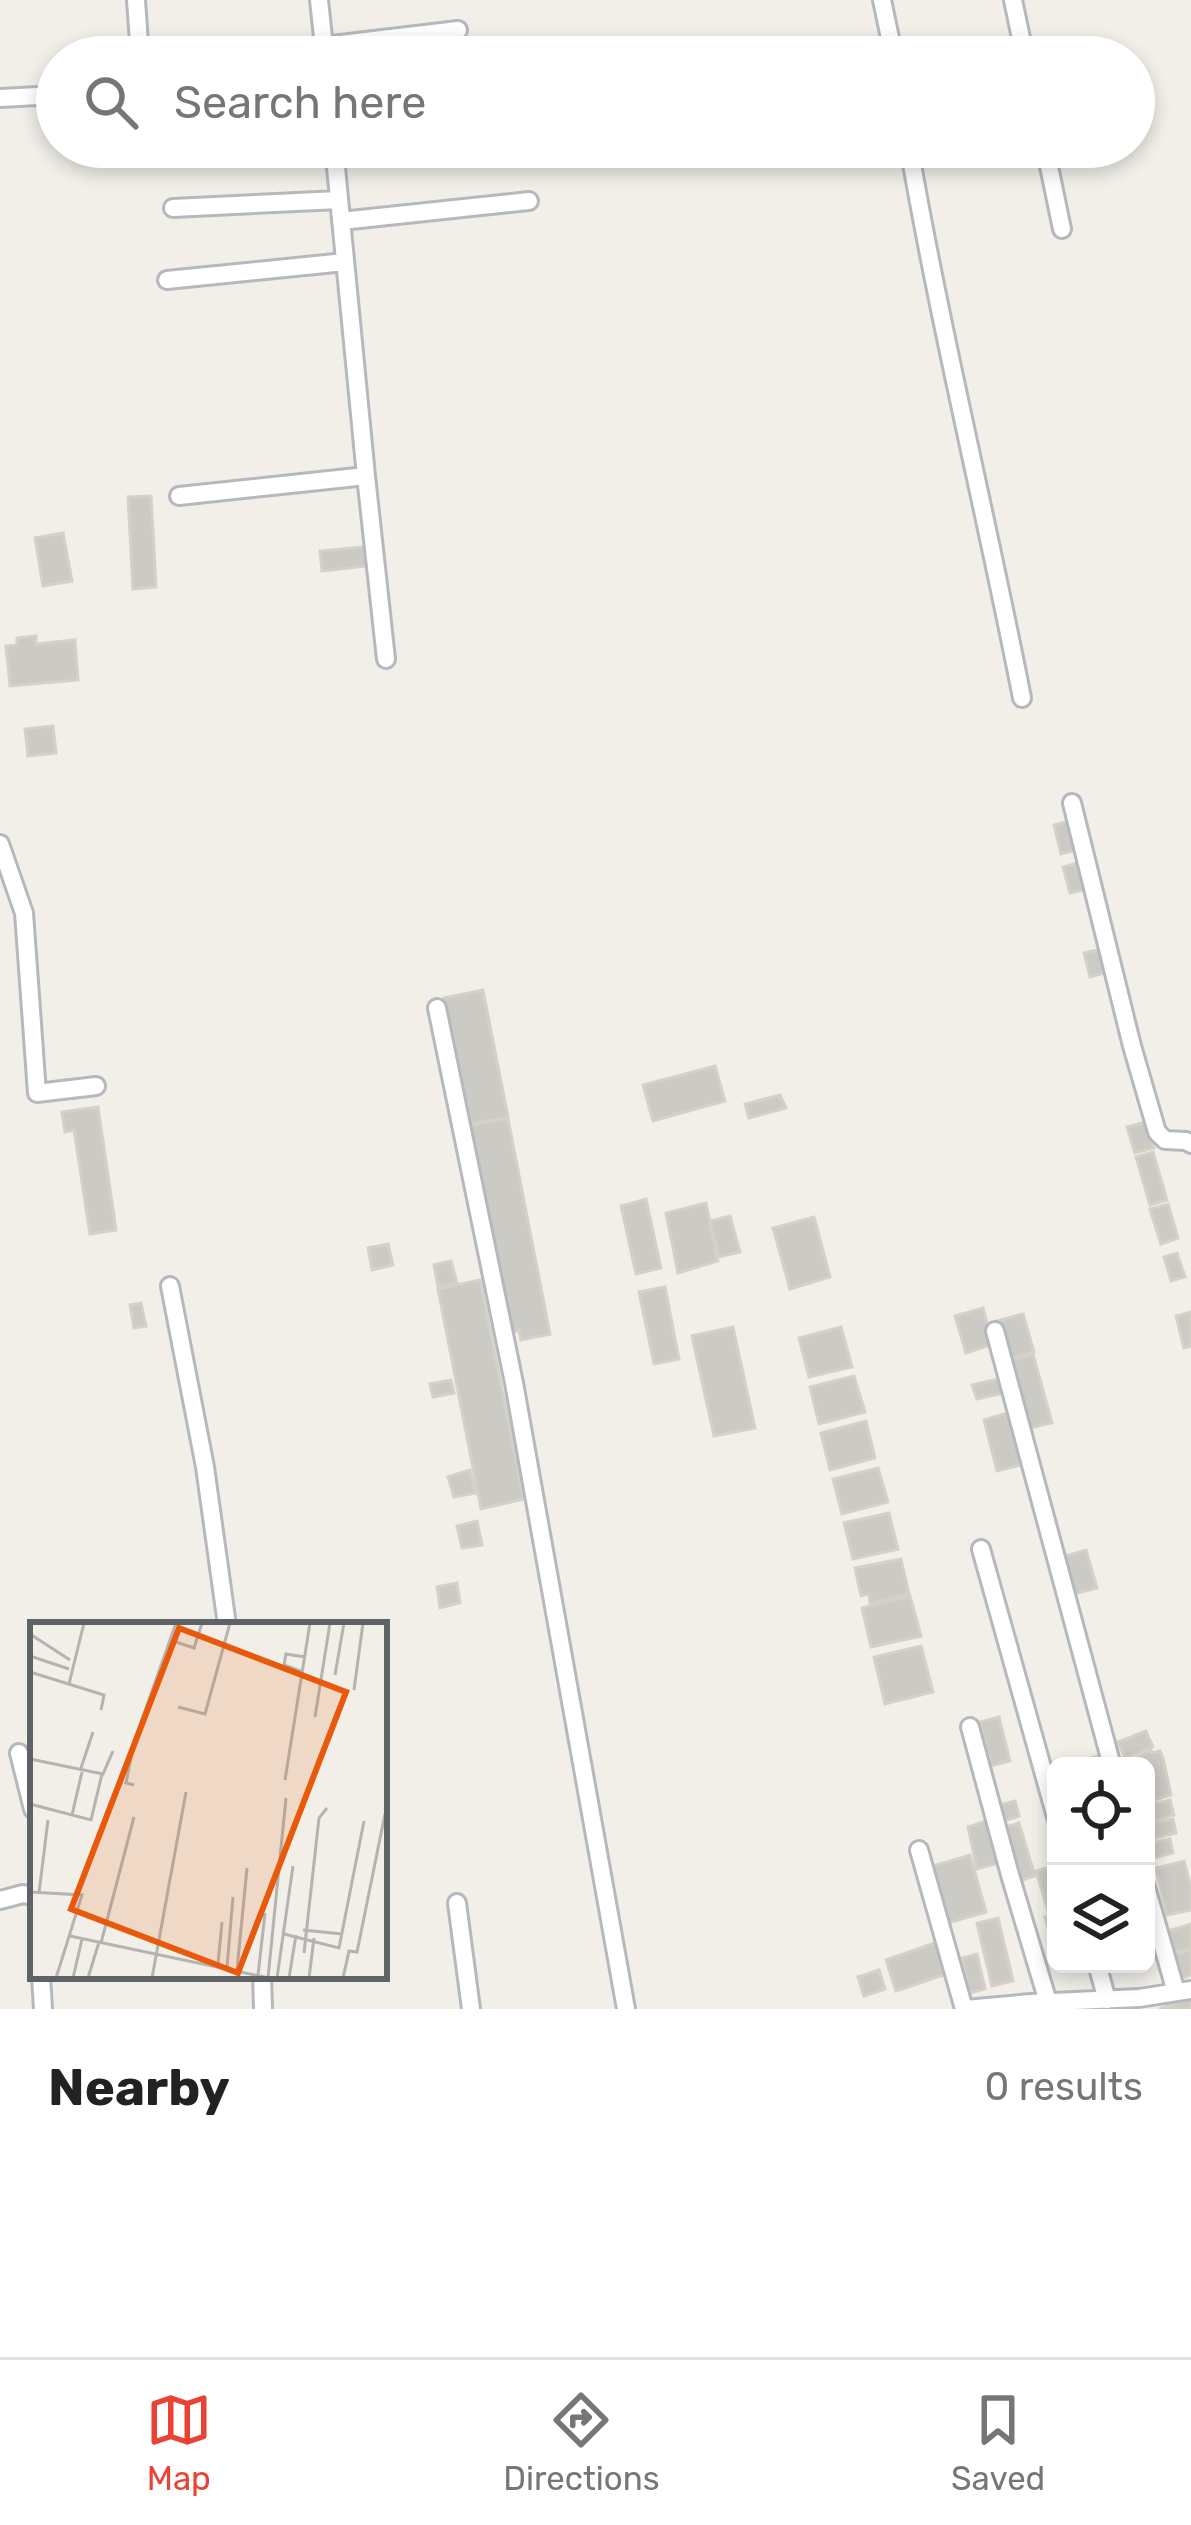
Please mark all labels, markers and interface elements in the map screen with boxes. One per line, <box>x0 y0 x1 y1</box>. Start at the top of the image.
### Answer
search box <box>36 36 1155 168</box>
icon: search <box>78 69 144 135</box>
text: Search here <box>174 76 426 129</box>
inset map <box>30 1622 387 1979</box>
map controls <box>1047 1757 1155 1973</box>
button: locate <box>1047 1757 1155 1865</box>
button: layers <box>1047 1865 1155 1973</box>
text: Nearby <box>48 2057 230 2118</box>
text: 0 results <box>984 2064 1143 2110</box>
tab: Map <box>146 2387 212 2498</box>
tab: Directions <box>503 2387 660 2498</box>
tab: Saved <box>951 2387 1045 2498</box>

